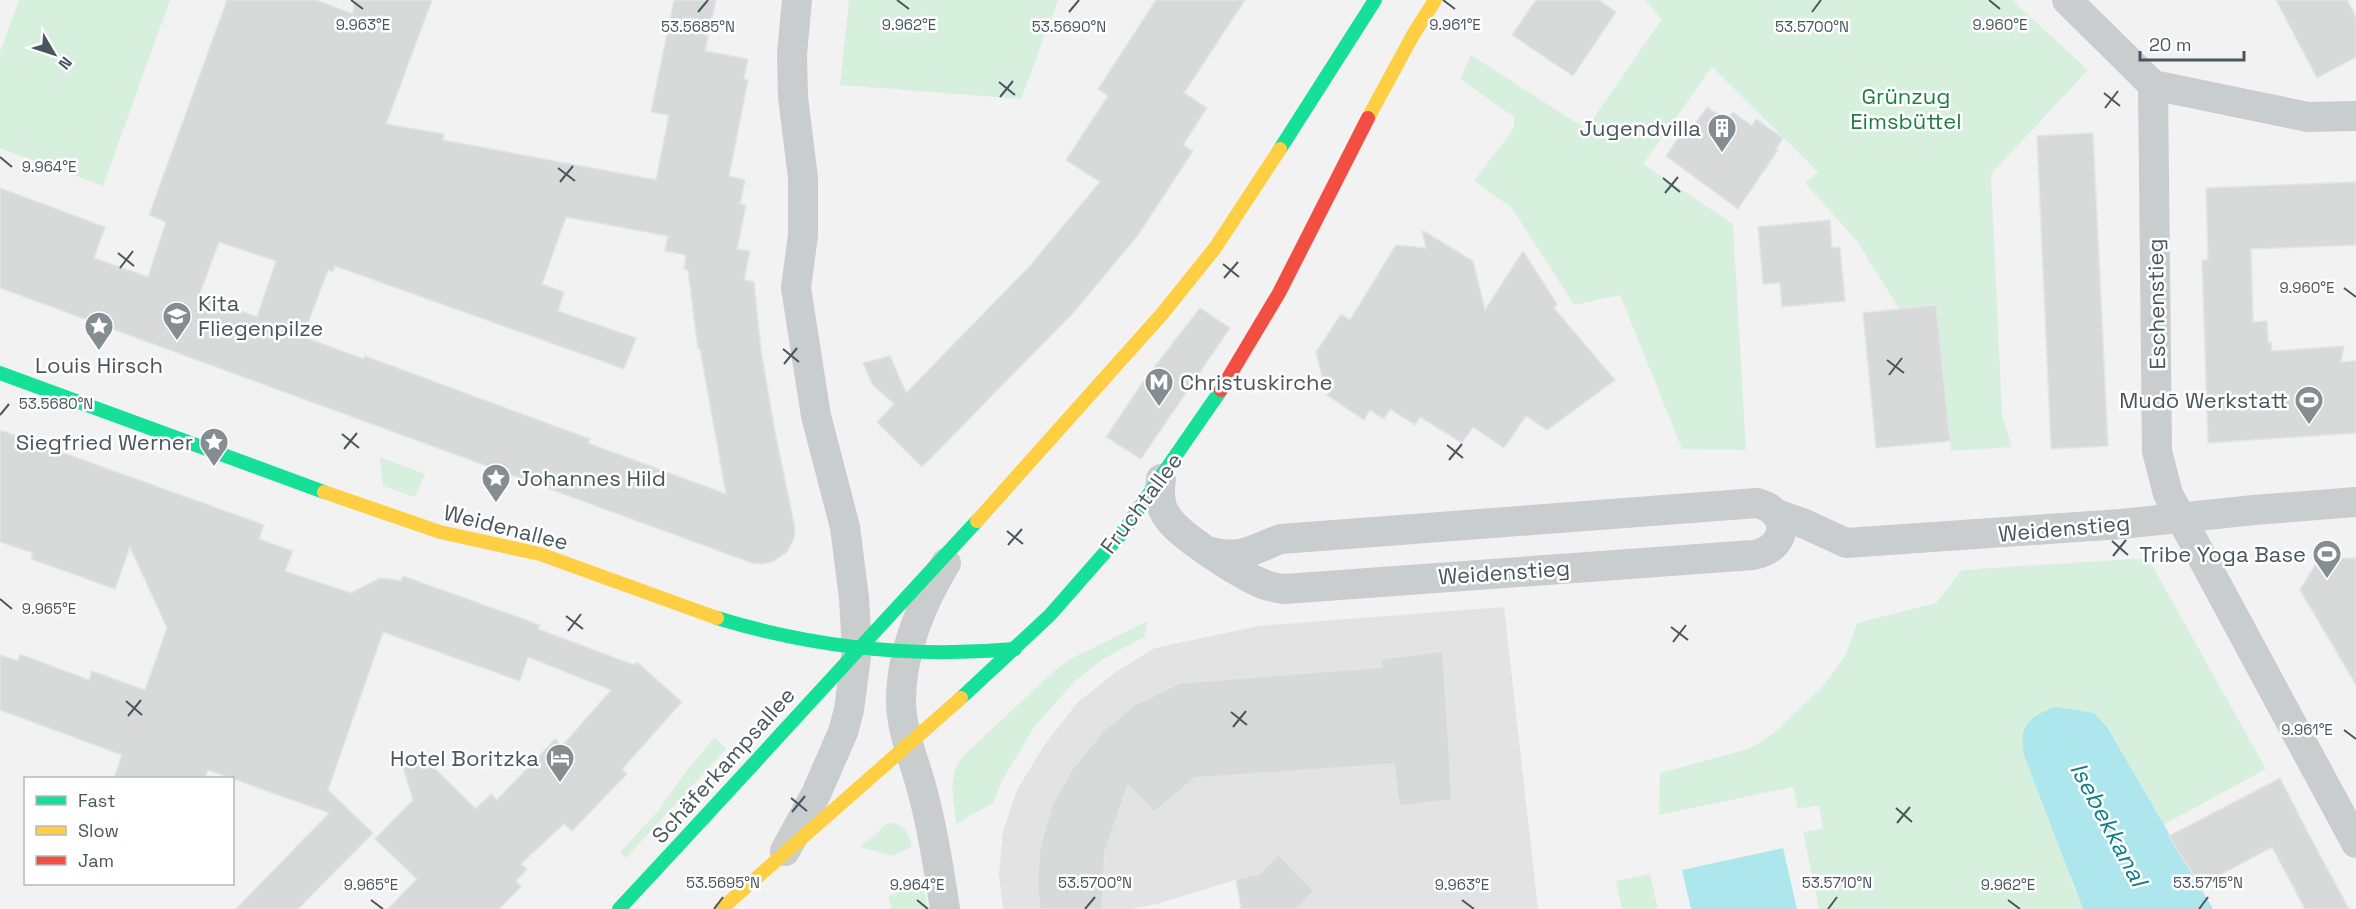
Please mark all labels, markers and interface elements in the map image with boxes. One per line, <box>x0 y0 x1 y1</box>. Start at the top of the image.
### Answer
text: 9.963°E <box>336 15 390 34</box>
text: 9.962°E <box>882 15 936 34</box>
text: 9.961°E <box>1429 15 1481 34</box>
text: 9.960°E <box>1973 15 2027 34</box>
text: 53.5685°N <box>661 17 735 36</box>
text: 53.5690°N <box>1032 17 1106 36</box>
text: 53.5700°N <box>1775 17 1849 36</box>
north arrow <box>24 24 84 84</box>
scale bar <box>2140 24 2244 62</box>
text: 20 m <box>2149 33 2192 56</box>
text: N <box>54 52 77 74</box>
park label: Grünzug Eimsbüttel <box>1850 82 1962 135</box>
building icon: Jugendvilla <box>1706 112 1738 154</box>
place label: Jugendvilla <box>1580 114 1701 142</box>
text: 9.964°E <box>22 157 76 176</box>
street label: Eschenstieg <box>2141 238 2171 370</box>
text: 9.960°E <box>2280 278 2334 297</box>
place label: Kita Fliegenpilze <box>198 289 323 342</box>
school or university icon: Kita Fliegenpilze <box>161 300 193 342</box>
place icon: Louis Hirsch <box>83 310 115 352</box>
place label: Louis Hirsch <box>35 351 163 379</box>
metro station icon: Christuskirche <box>1143 366 1175 408</box>
place label: Christuskirche <box>1180 368 1333 396</box>
sports icon: Mudō Werkstatt <box>2293 384 2325 426</box>
place label: Mudō Werkstatt <box>2119 386 2288 414</box>
text: 53.5680°N <box>19 394 93 413</box>
place icon: Siegfried Werner <box>198 426 230 468</box>
place label: Siegfried Werner <box>16 428 193 456</box>
street label: Fruchtallee <box>1094 447 1188 559</box>
place icon: Johannes Hild <box>480 462 512 504</box>
place label: Johannes Hild <box>517 464 666 492</box>
street label: Weidenallee <box>441 498 571 556</box>
street label: Weidenstieg <box>1997 508 2131 548</box>
sports icon: Tribe Yoga Base <box>2311 538 2343 580</box>
place label: Tribe Yoga Base <box>2139 540 2306 568</box>
street label: Weidenstieg <box>1437 553 1571 591</box>
text: 9.965°E <box>22 599 76 618</box>
street label: Schäferkampsallee <box>645 681 801 849</box>
text: 9.961°E <box>2281 720 2333 739</box>
hotel icon: Hotel Boritzka <box>544 742 576 784</box>
place label: Hotel Boritzka <box>390 744 539 772</box>
water label: Isebekkanal <box>2063 757 2156 894</box>
legend <box>24 777 234 885</box>
text: Fast <box>78 789 115 812</box>
text: Slow <box>78 819 119 842</box>
text: Jam <box>78 849 114 872</box>
text: 53.5695°N <box>686 873 760 892</box>
text: 53.5700°N <box>1058 873 1132 892</box>
text: 53.5710°N <box>1802 873 1872 892</box>
text: 53.5715°N <box>2173 873 2243 892</box>
text: 9.965°E <box>344 875 398 894</box>
text: 9.964°E <box>890 875 944 894</box>
text: 9.963°E <box>1435 875 1489 894</box>
text: 9.962°E <box>1981 875 2035 894</box>

